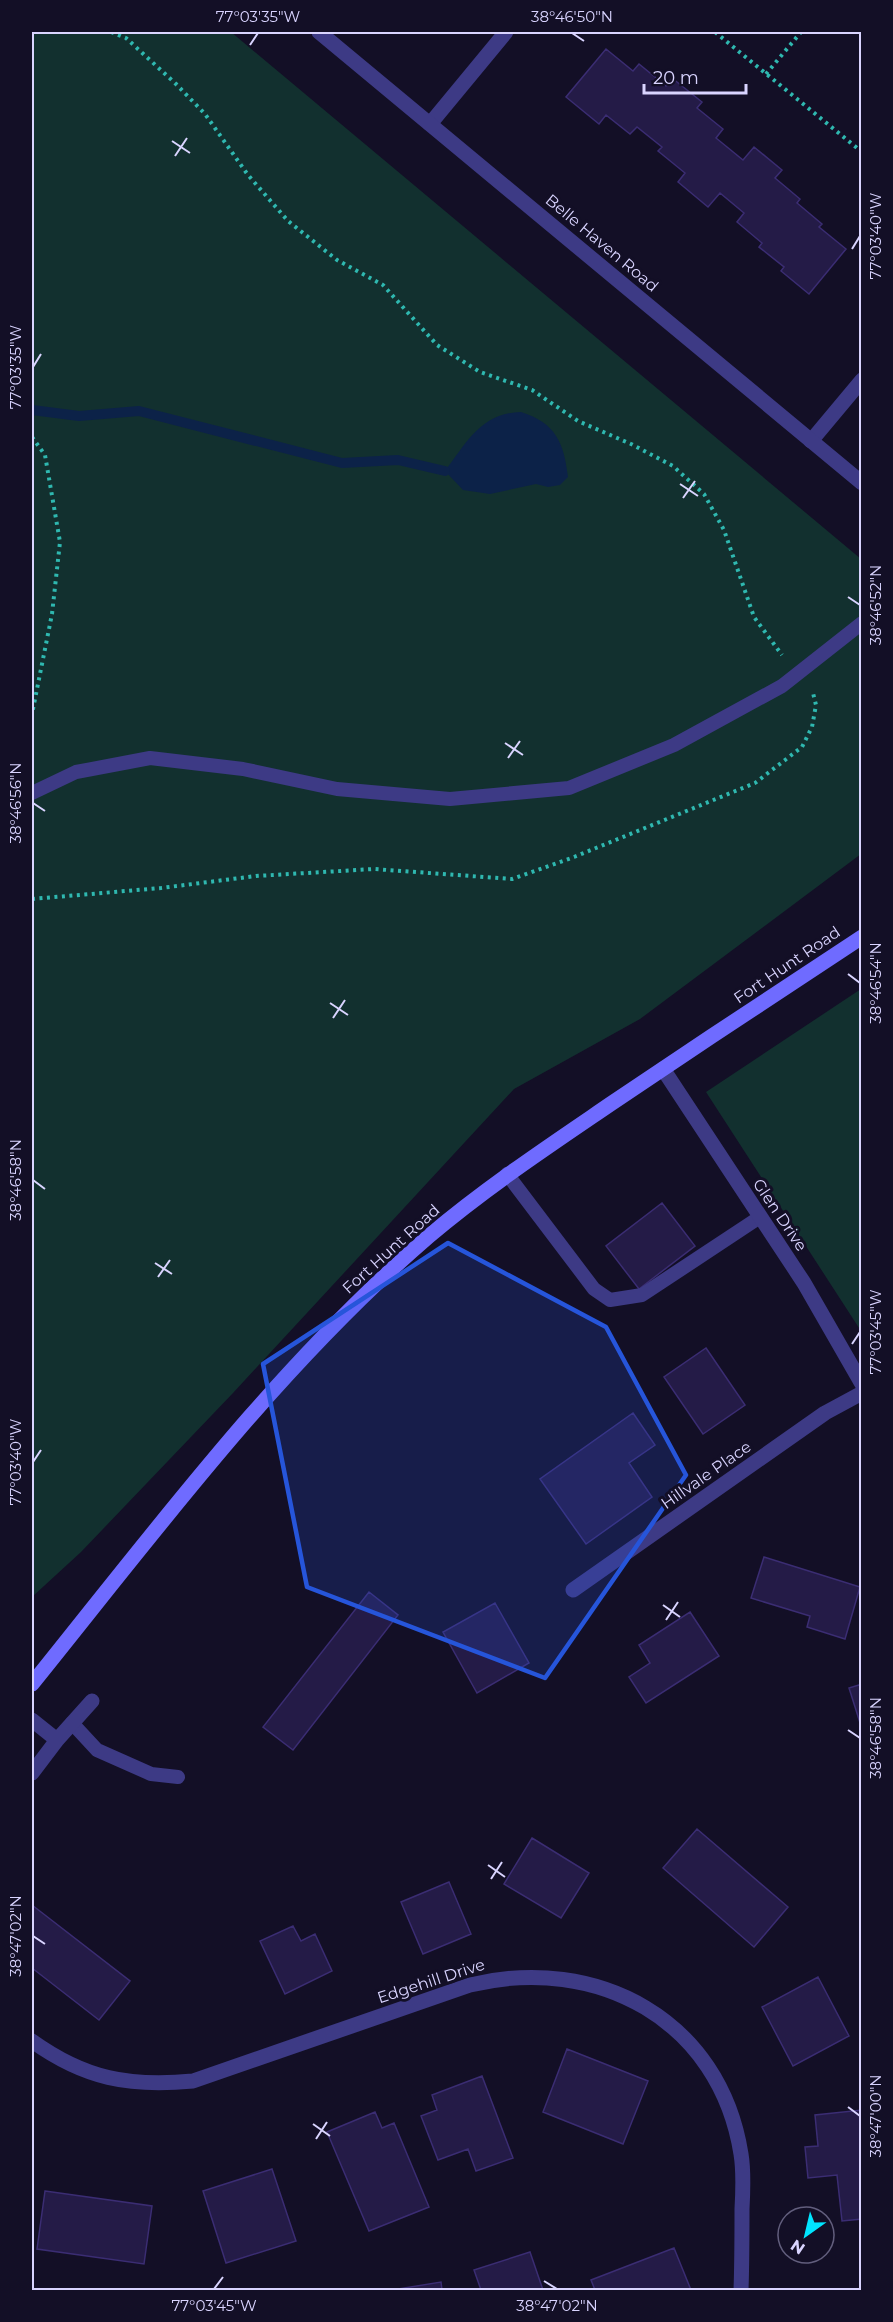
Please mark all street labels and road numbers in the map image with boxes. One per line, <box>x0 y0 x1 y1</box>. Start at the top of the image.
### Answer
street label: Belle Haven Road <box>542 190 662 296</box>
street label: Fort Hunt Road <box>730 922 844 1008</box>
street label: Glen Drive <box>749 1175 811 1255</box>
street label: Fort Hunt Road <box>338 1200 444 1298</box>
street label: Hillvale Place <box>657 1437 755 1513</box>
street label: Edgehill Drive <box>375 1955 487 2007</box>

